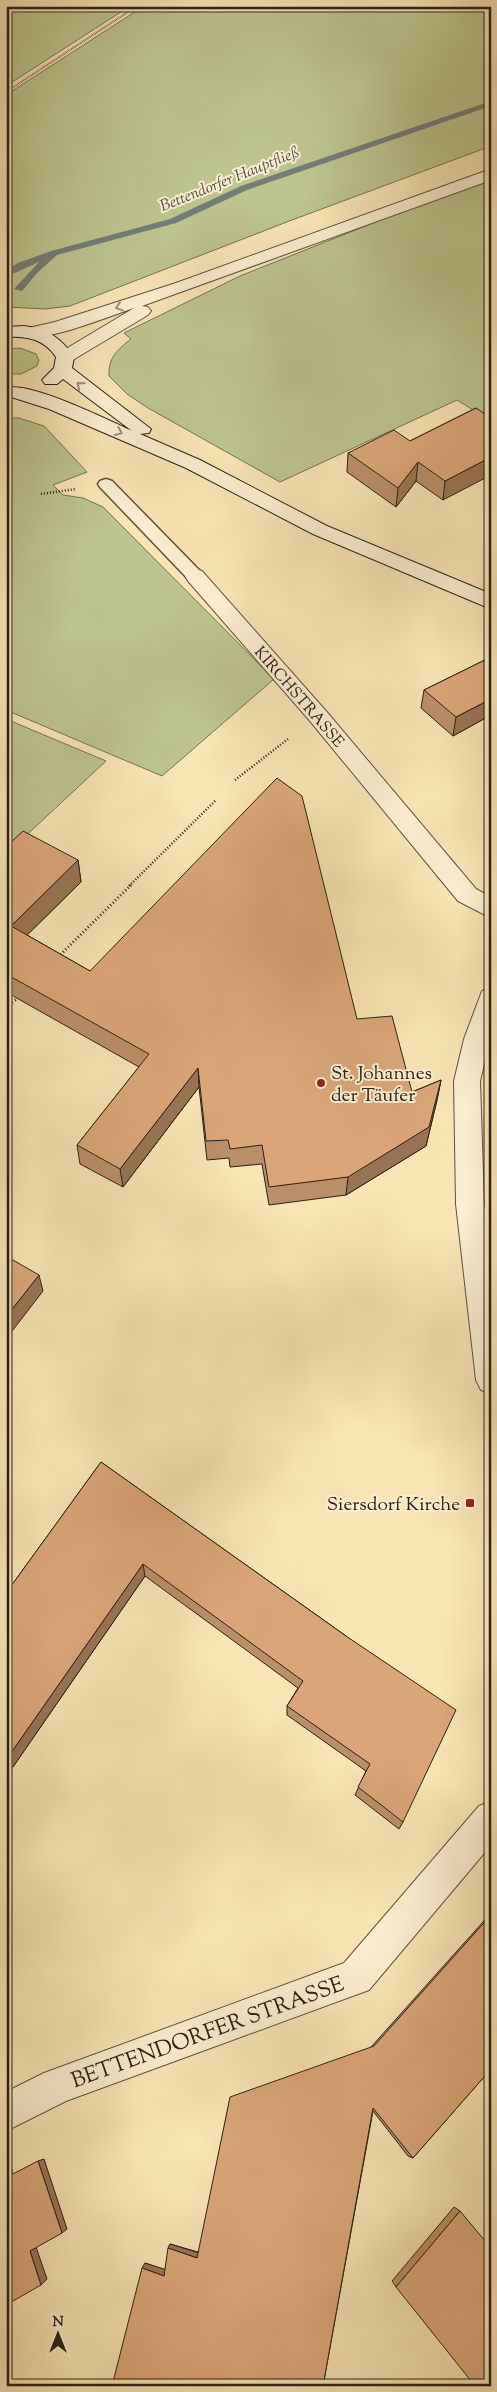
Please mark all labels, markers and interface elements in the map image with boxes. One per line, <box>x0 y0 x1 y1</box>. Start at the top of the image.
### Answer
water label: Bettendorfer Hauptfließ <box>157 142 303 219</box>
one-way arrow <box>116 302 124 312</box>
one-way arrow <box>77 381 86 390</box>
one-way arrow <box>114 425 123 436</box>
street label: KIRCHSTRASSE <box>248 642 349 753</box>
place label: St. Johannes der Täufer <box>331 1061 432 1110</box>
marker: St. Johannes der Täufer <box>315 1077 327 1089</box>
place label: Siersdorf Kirche <box>327 1492 460 1519</box>
marker: Siersdorf Kirche <box>464 1497 476 1509</box>
street label: BETTENDORFER STRASSE <box>67 1969 349 2098</box>
north arrow <box>32 2310 82 2360</box>
text: N <box>52 2313 64 2333</box>

